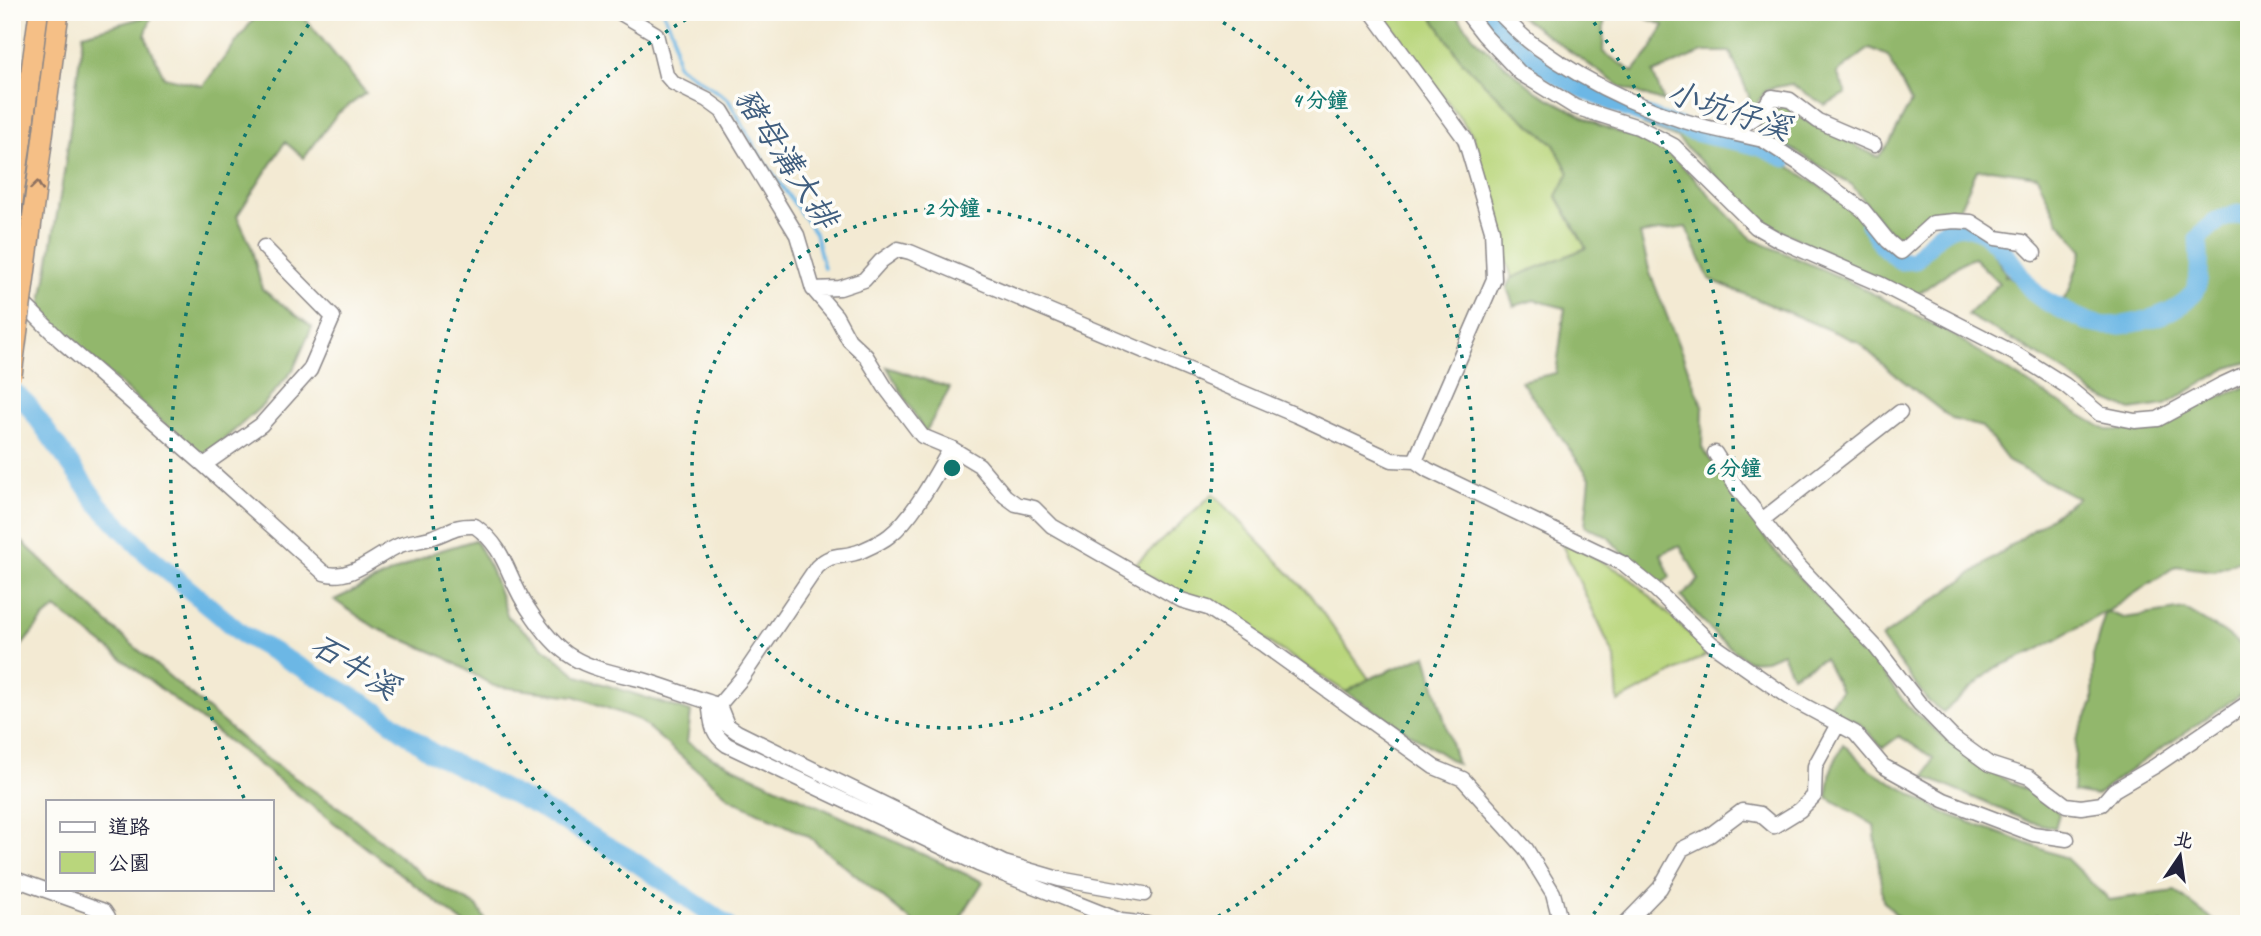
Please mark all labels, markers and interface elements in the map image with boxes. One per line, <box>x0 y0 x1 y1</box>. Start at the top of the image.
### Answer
water label: 小坑仔溪 <box>1662 71 1798 150</box>
water label: 豬母溝大排 <box>726 80 849 239</box>
text: 4 分鐘 <box>1292 87 1348 113</box>
one-way arrow <box>29 180 44 192</box>
text: 2 分鐘 <box>924 195 980 221</box>
text: 6 分鐘 <box>1705 455 1761 481</box>
centre of rings <box>940 456 964 480</box>
water label: 石牛溪 <box>303 624 408 710</box>
legend <box>46 800 273 890</box>
text: 道路 <box>108 814 150 840</box>
north arrow <box>2146 820 2216 890</box>
text: 北 <box>2172 827 2196 854</box>
text: 公園 <box>108 850 150 876</box>

